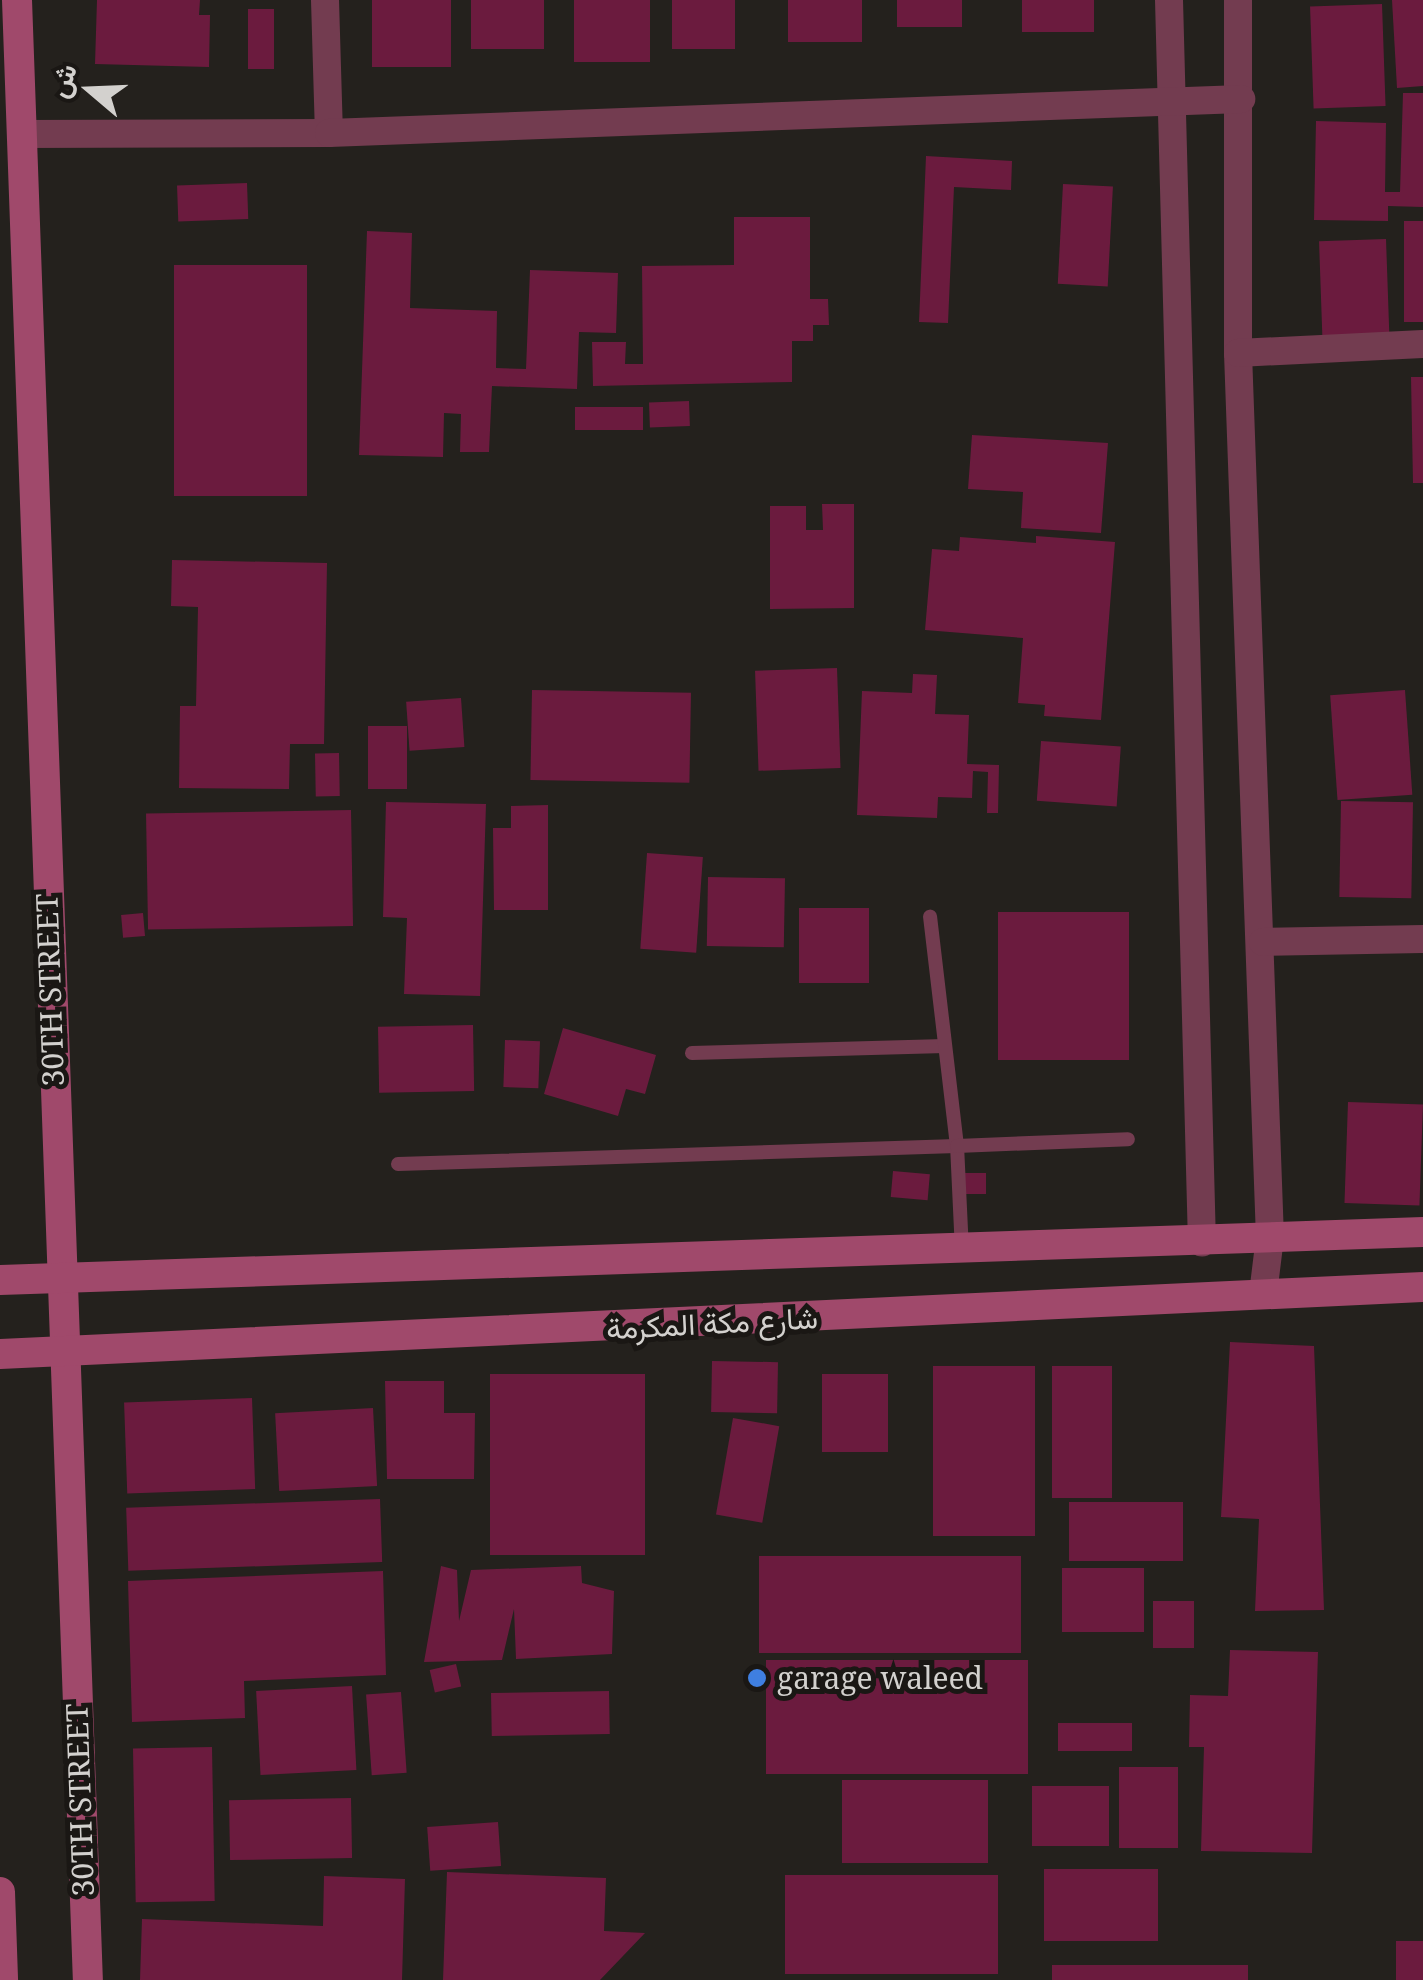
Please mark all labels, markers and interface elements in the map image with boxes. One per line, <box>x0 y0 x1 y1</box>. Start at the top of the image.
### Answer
north arrow <box>40 40 140 140</box>
text: ش <box>38 58 85 102</box>
street label: 30TH STREET <box>29 893 71 1087</box>
street label: شارع مكة المكرمة <box>605 1299 819 1347</box>
place label: garage waleed <box>777 1660 983 1696</box>
marker: garage waleed <box>746 1667 768 1689</box>
street label: 30TH STREET <box>59 1703 101 1897</box>

